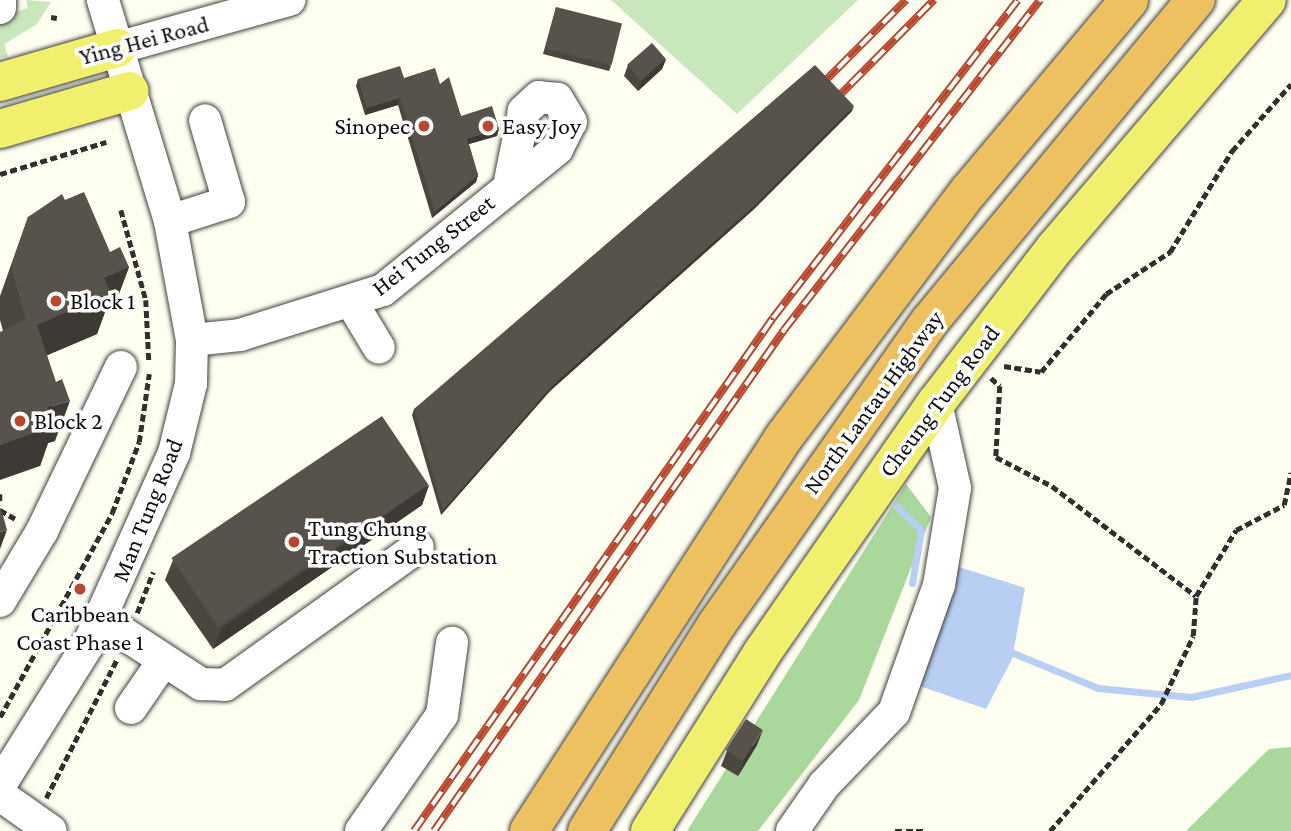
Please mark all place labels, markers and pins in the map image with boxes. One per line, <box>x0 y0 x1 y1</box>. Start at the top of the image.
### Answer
place label: Sinopec <box>335 112 410 140</box>
place label: Easy Joy <box>502 112 581 140</box>
marker: Sinopec <box>416 118 432 134</box>
marker: Easy Joy <box>480 118 496 134</box>
place label: Block 1 <box>70 287 135 315</box>
marker: Block 1 <box>48 293 64 309</box>
place label: Block 2 <box>34 407 103 435</box>
marker: Block 2 <box>12 413 28 429</box>
place label: Tung Chung Traction Substation <box>308 514 497 570</box>
marker: Tung Chung Traction Substation <box>286 534 302 550</box>
marker: Caribbean Coast Phase 1 <box>72 581 88 597</box>
place label: Caribbean Coast Phase 1 <box>16 600 144 656</box>

